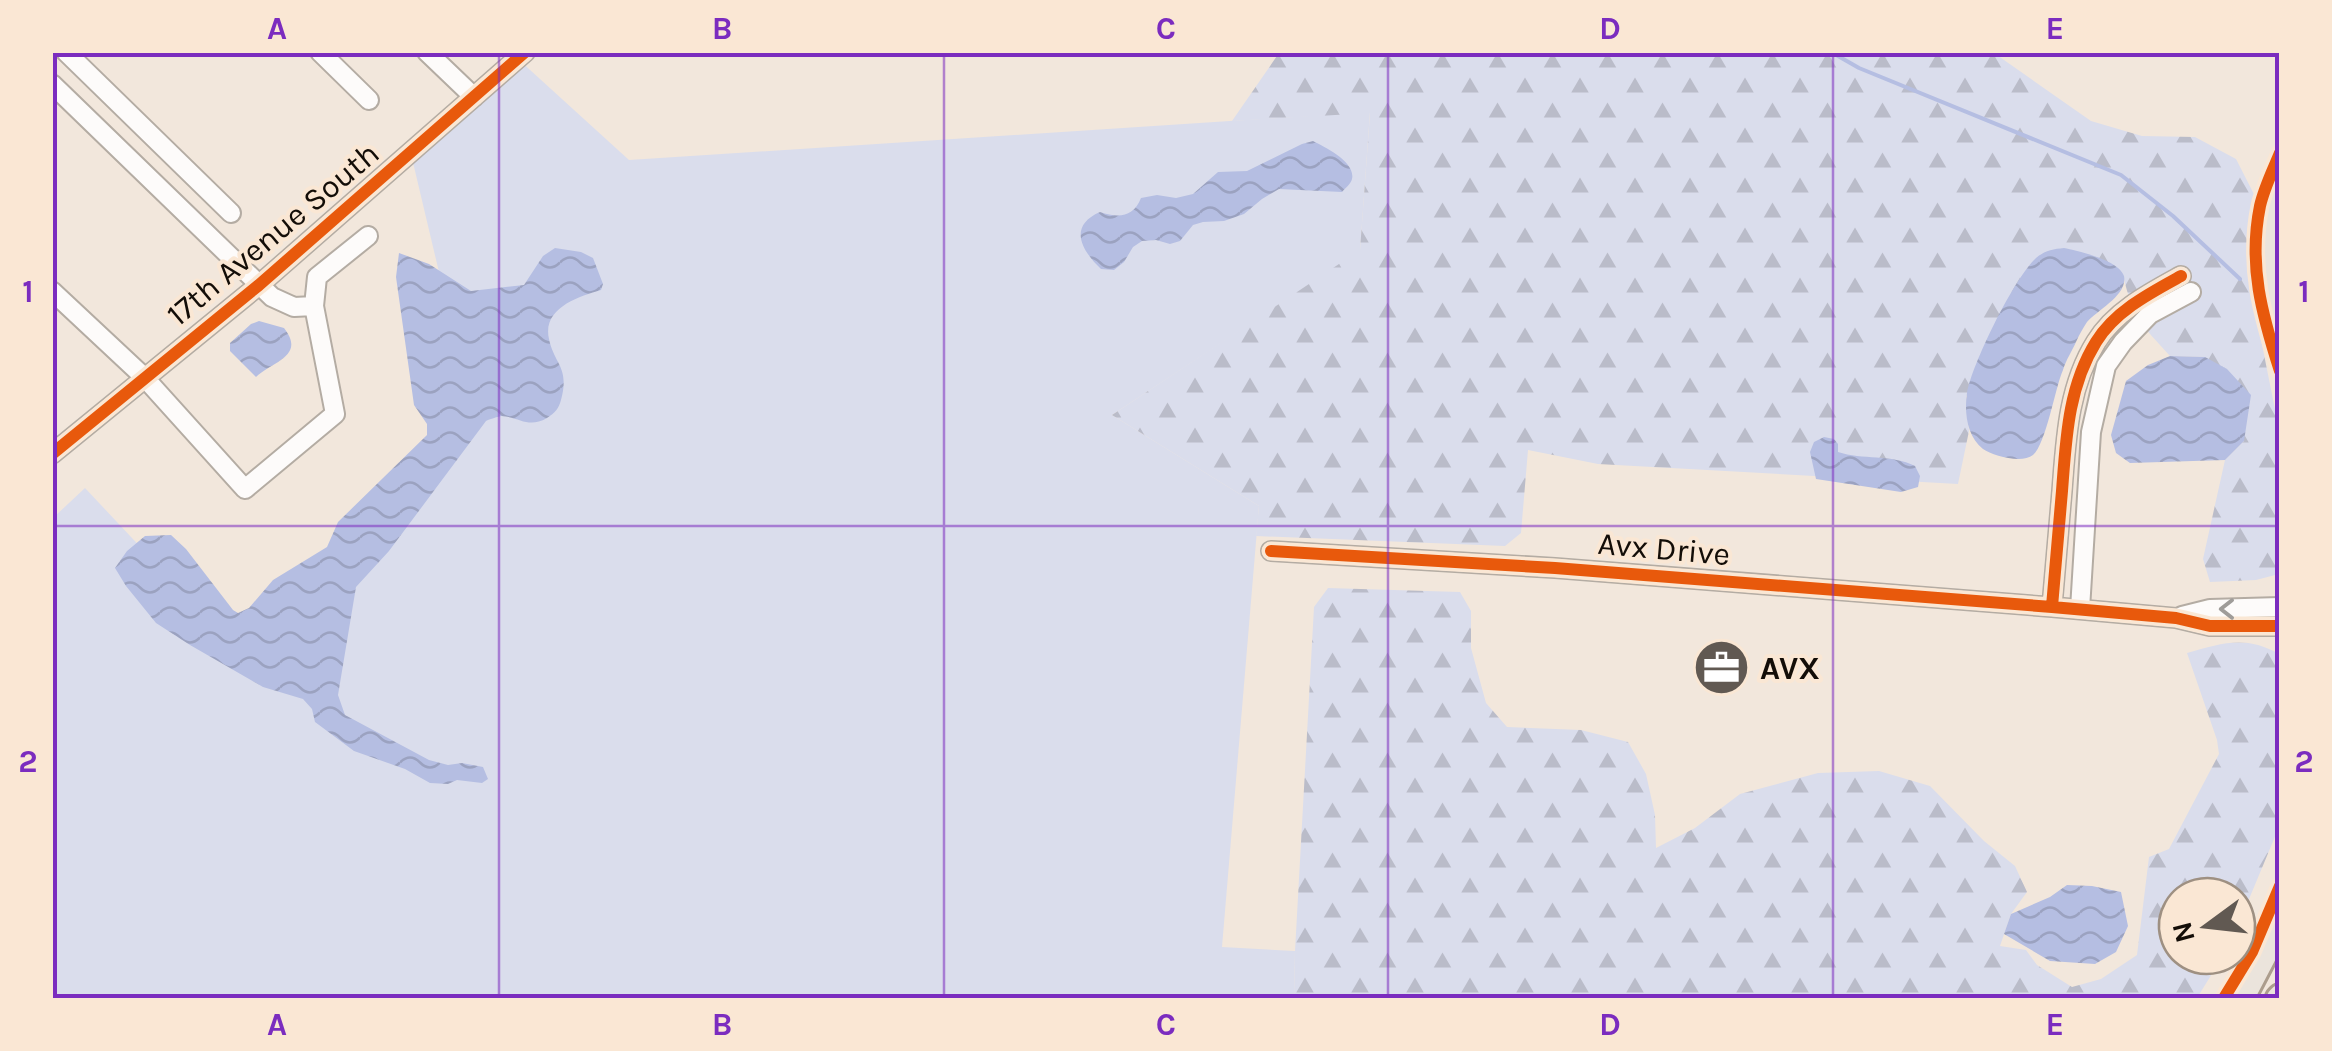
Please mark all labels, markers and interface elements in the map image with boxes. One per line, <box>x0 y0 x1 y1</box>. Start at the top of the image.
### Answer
text: A <box>267 10 287 47</box>
text: B <box>712 10 732 47</box>
text: C <box>1156 10 1176 47</box>
text: D <box>1599 10 1621 47</box>
text: E <box>2046 10 2064 47</box>
street label: 17th Avenue South <box>160 135 386 333</box>
text: 1 <box>22 273 34 310</box>
text: 1 <box>2298 273 2310 310</box>
street label: Avx Drive <box>1596 525 1732 573</box>
one-way arrow <box>2219 598 2235 619</box>
office icon: AVX <box>1691 638 1751 698</box>
place label: AVX <box>1760 650 1820 687</box>
text: 2 <box>18 743 38 780</box>
text: 2 <box>2294 743 2314 780</box>
north arrow <box>2157 876 2257 976</box>
text: N <box>2165 918 2202 946</box>
text: A <box>267 1006 287 1043</box>
text: B <box>712 1006 732 1043</box>
text: C <box>1156 1006 1176 1043</box>
text: D <box>1599 1006 1621 1043</box>
text: E <box>2046 1006 2064 1043</box>

